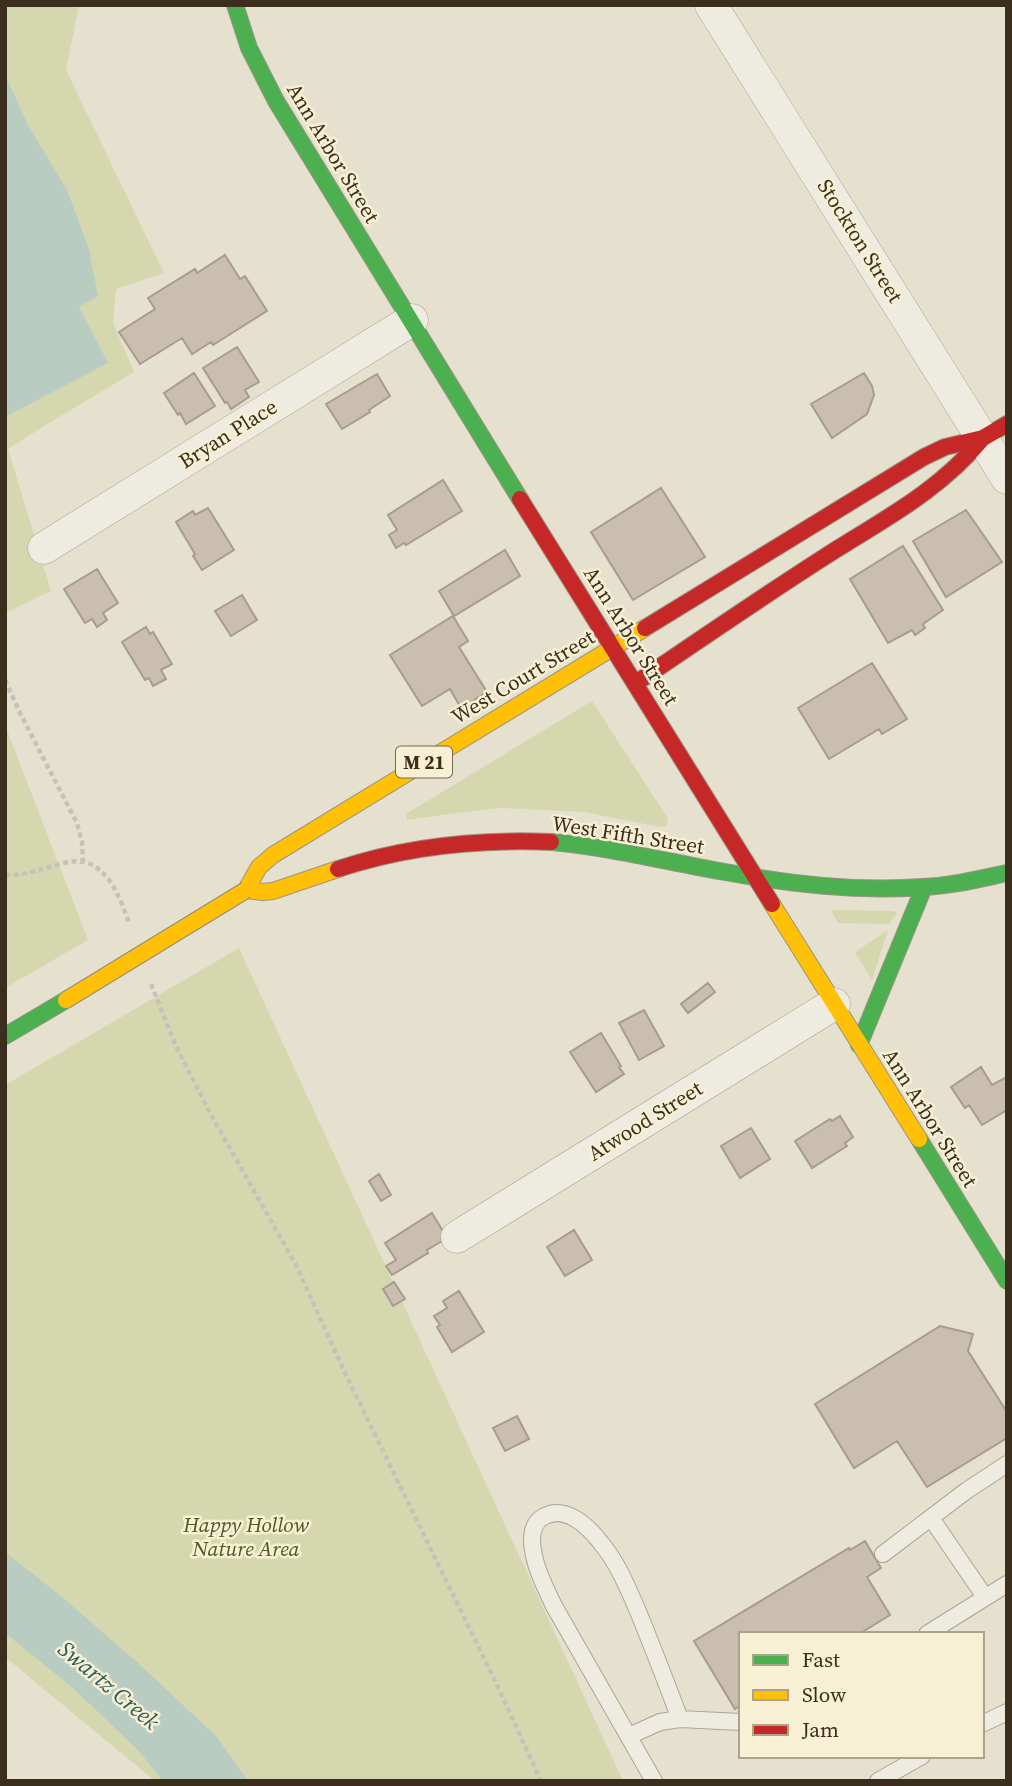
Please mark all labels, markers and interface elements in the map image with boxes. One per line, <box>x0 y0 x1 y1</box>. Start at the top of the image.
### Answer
street label: Ann Arbor Street <box>280 77 387 228</box>
street label: Stockton Street <box>811 173 910 308</box>
street label: Bryan Place <box>173 392 282 475</box>
street label: Ann Arbor Street <box>577 561 686 711</box>
street label: West Court Street <box>446 622 600 731</box>
road number: M 21 <box>396 747 452 778</box>
street label: West Fifth Street <box>550 808 706 861</box>
street label: Ann Arbor Street <box>876 1043 985 1193</box>
street label: Atwood Street <box>582 1074 708 1167</box>
park label: Happy Hollow Nature Area <box>182 1510 310 1563</box>
legend <box>739 1632 984 1758</box>
water label: Swartz Creek <box>51 1633 167 1737</box>
text: Fast <box>802 1645 840 1674</box>
text: Slow <box>802 1680 846 1709</box>
text: Jam <box>801 1715 839 1744</box>

